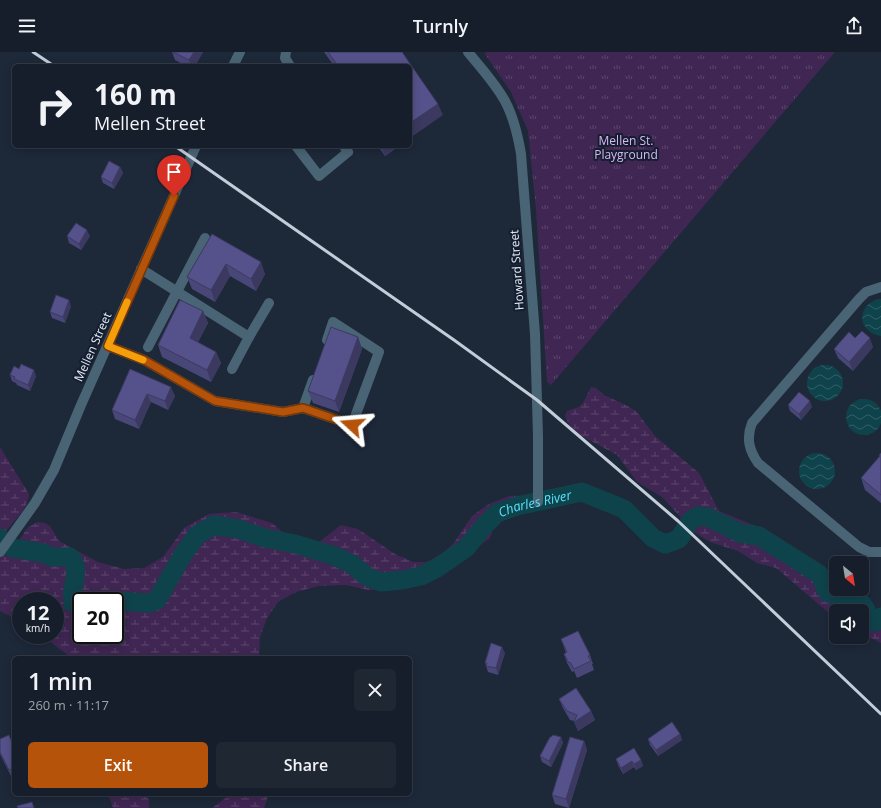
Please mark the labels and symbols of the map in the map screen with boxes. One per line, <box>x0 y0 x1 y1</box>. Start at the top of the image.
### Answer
park label: Mellen St. Playground <box>594 132 658 163</box>
pin <box>157 155 191 196</box>
street label: Howard Street <box>505 229 528 311</box>
street label: Mellen Street <box>70 309 115 384</box>
position arrow <box>331 404 373 446</box>
water label: Charles River <box>496 485 574 521</box>
north arrow <box>829 556 869 596</box>
speed limit sign: 20 <box>72 592 124 644</box>

